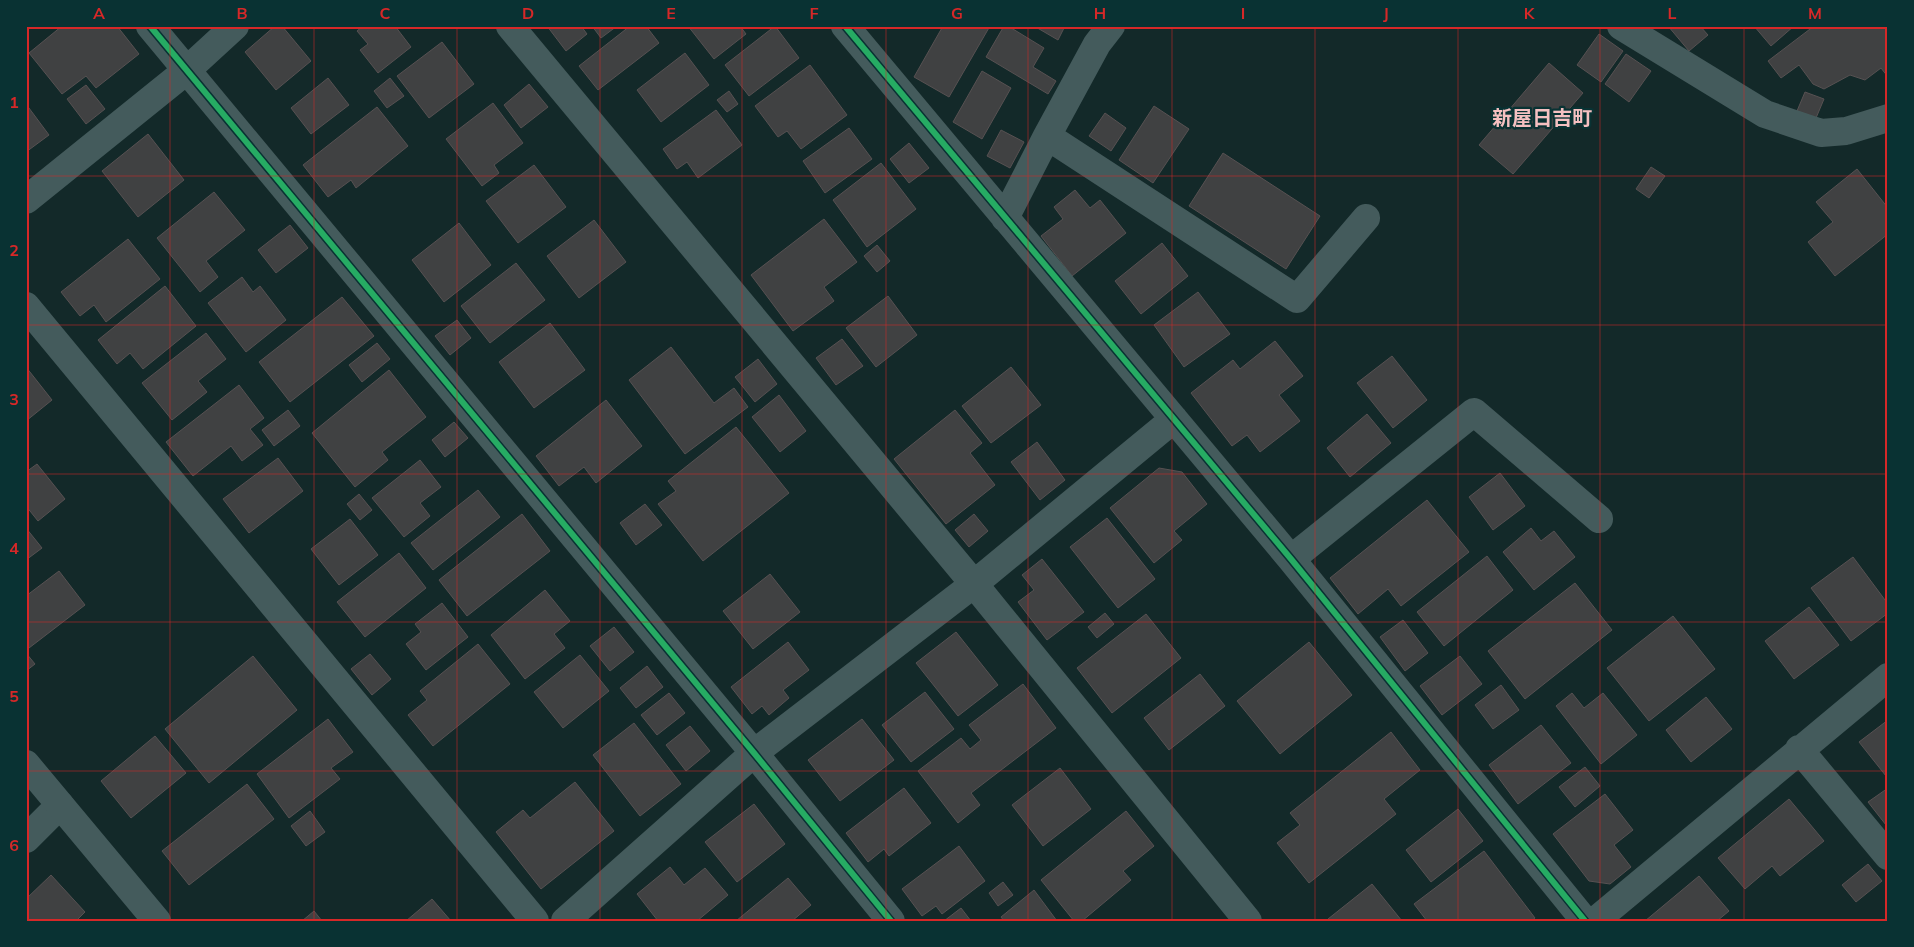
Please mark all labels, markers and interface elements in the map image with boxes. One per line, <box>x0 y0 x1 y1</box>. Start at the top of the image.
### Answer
text: A <box>93 3 105 23</box>
text: B <box>236 3 248 23</box>
text: C <box>380 3 391 23</box>
text: D <box>522 3 534 23</box>
text: E <box>666 3 676 23</box>
text: F <box>809 3 819 23</box>
text: G <box>951 3 963 23</box>
text: H <box>1094 3 1106 23</box>
text: I <box>1241 3 1245 23</box>
text: J <box>1383 3 1389 23</box>
text: K <box>1524 3 1536 23</box>
text: L <box>1668 3 1677 23</box>
text: M <box>1808 3 1822 23</box>
text: 1 <box>9 92 19 112</box>
district label: 新屋日吉町 <box>1492 105 1592 130</box>
text: 2 <box>9 240 19 260</box>
text: 3 <box>9 389 19 409</box>
text: 4 <box>9 538 19 558</box>
text: 5 <box>9 686 19 706</box>
text: 6 <box>9 835 19 855</box>

